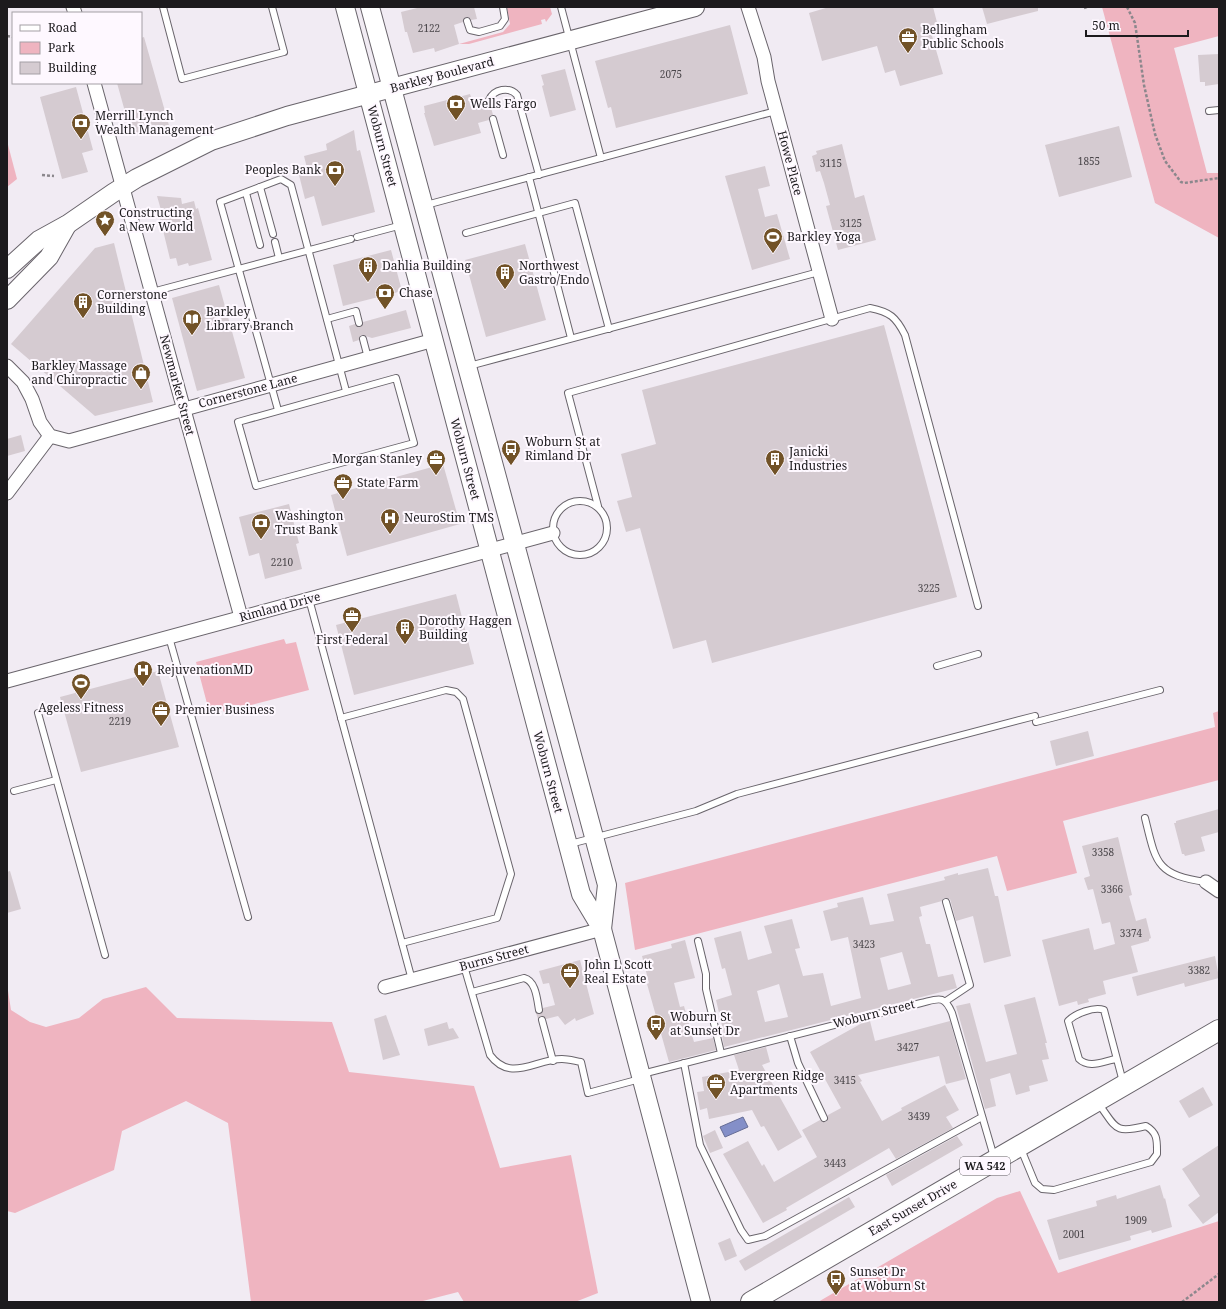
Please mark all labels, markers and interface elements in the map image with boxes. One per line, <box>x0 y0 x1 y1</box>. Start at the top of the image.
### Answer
legend <box>12 12 142 84</box>
scale bar <box>1086 12 1188 38</box>
text: 50 m <box>1092 17 1120 34</box>
text: Road <box>48 19 78 36</box>
house number: 2122 <box>418 21 440 35</box>
place label: Bellingham Public Schools <box>922 21 1004 52</box>
office icon: Bellingham Public Schools <box>897 26 919 54</box>
text: Park <box>48 39 76 56</box>
street label: Barkley Boulevard <box>388 52 496 97</box>
text: Building <box>48 59 97 76</box>
house number: 2075 <box>660 67 682 81</box>
bank icon: Wells Fargo <box>445 93 467 121</box>
place label: Wells Fargo <box>470 95 537 112</box>
street label: Woburn Street <box>363 103 402 189</box>
place label: Merrill Lynch Wealth Management <box>95 107 214 138</box>
bank icon: Merrill Lynch Wealth Management <box>70 112 92 140</box>
street label: Howe Place <box>774 129 807 197</box>
house number: 1855 <box>1078 154 1100 168</box>
house number: 3115 <box>820 156 842 170</box>
bank icon: Peoples Bank <box>324 159 346 187</box>
place label: Peoples Bank <box>245 161 322 178</box>
place label: Constructing a New World <box>119 204 194 235</box>
place icon: Constructing a New World <box>94 209 116 237</box>
house number: 3125 <box>840 216 862 230</box>
sports icon: Barkley Yoga <box>762 226 784 254</box>
place label: Barkley Yoga <box>787 228 861 245</box>
building icon: Dahlia Building <box>357 255 379 283</box>
place label: Dahlia Building <box>382 257 472 274</box>
place label: Northwest Gastro/Endo <box>519 257 590 288</box>
building icon: Northwest Gastro/Endo <box>494 262 516 290</box>
bank icon: Chase <box>374 282 396 310</box>
place label: Chase <box>399 284 433 301</box>
place label: Cornerstone Building <box>97 286 167 317</box>
building icon: Cornerstone Building <box>72 291 94 319</box>
place label: Barkley Library Branch <box>206 303 294 334</box>
library icon: Barkley Library Branch <box>181 308 203 336</box>
street label: Newmarket Street <box>156 333 199 437</box>
place label: Barkley Massage and Chiropractic <box>31 357 127 388</box>
shop icon: Barkley Massage and Chiropractic <box>130 362 152 390</box>
street label: Cornerstone Lane <box>196 369 299 412</box>
street label: Woburn Street <box>446 416 485 502</box>
place label: Woburn St at Rimland Dr <box>525 433 600 464</box>
bus stop icon: Woburn St at Rimland Dr <box>500 438 522 466</box>
place label: Janicki Industries <box>788 443 847 474</box>
office icon: Morgan Stanley <box>425 448 447 476</box>
building icon: Janicki Industries <box>764 448 786 476</box>
place label: Morgan Stanley <box>332 450 422 467</box>
office icon: State Farm <box>332 472 354 500</box>
place label: State Farm <box>357 474 419 491</box>
place label: Washington Trust Bank <box>275 507 344 538</box>
hospital icon: NeuroStim TMS <box>379 507 401 535</box>
place label: NeuroStim TMS <box>404 509 494 526</box>
bank icon: Washington Trust Bank <box>250 512 272 540</box>
house number: 2210 <box>271 555 294 569</box>
house number: 3225 <box>918 581 940 595</box>
street label: Rimland Drive <box>237 588 322 626</box>
office icon: First Federal <box>341 605 363 633</box>
place label: Dorothy Haggen Building <box>419 612 512 643</box>
building icon: Dorothy Haggen Building <box>394 617 416 645</box>
place label: First Federal <box>316 631 388 648</box>
hospital icon: RejuvenationMD <box>132 659 154 687</box>
place label: RejuvenationMD <box>157 661 253 678</box>
sports icon: Ageless Fitness <box>70 672 92 700</box>
place label: Ageless Fitness <box>38 699 124 716</box>
office icon: Premier Business <box>150 699 172 727</box>
place label: Premier Business <box>175 701 274 718</box>
house number: 2219 <box>109 714 131 728</box>
street label: Woburn Street <box>529 729 568 815</box>
house number: 3358 <box>1092 845 1115 859</box>
house number: 3366 <box>1101 882 1124 896</box>
house number: 3374 <box>1120 926 1143 940</box>
house number: 3423 <box>853 937 876 951</box>
street label: Burns Street <box>457 940 530 975</box>
place label: John L Scott Real Estate <box>583 956 652 987</box>
office icon: John L Scott Real Estate <box>559 961 581 989</box>
house number: 3382 <box>1188 963 1210 977</box>
street label: Woburn Street <box>831 995 917 1032</box>
place label: Woburn St at Sunset Dr <box>670 1008 740 1039</box>
bus stop icon: Woburn St at Sunset Dr <box>645 1013 667 1041</box>
house number: 3427 <box>897 1040 920 1054</box>
place label: Evergreen Ridge Apartments <box>730 1067 824 1098</box>
office icon: Evergreen Ridge Apartments <box>705 1072 727 1100</box>
house number: 3415 <box>834 1073 856 1087</box>
house number: 3439 <box>908 1109 930 1123</box>
house number: 3443 <box>824 1156 847 1170</box>
road number: WA 542 <box>960 1157 1010 1175</box>
street label: East Sunset Drive <box>865 1175 960 1240</box>
house number: 1909 <box>1125 1213 1147 1227</box>
house number: 2001 <box>1063 1227 1085 1241</box>
place label: Sunset Dr at Woburn St <box>850 1263 925 1294</box>
bus stop icon: Sunset Dr at Woburn St <box>825 1268 847 1296</box>

